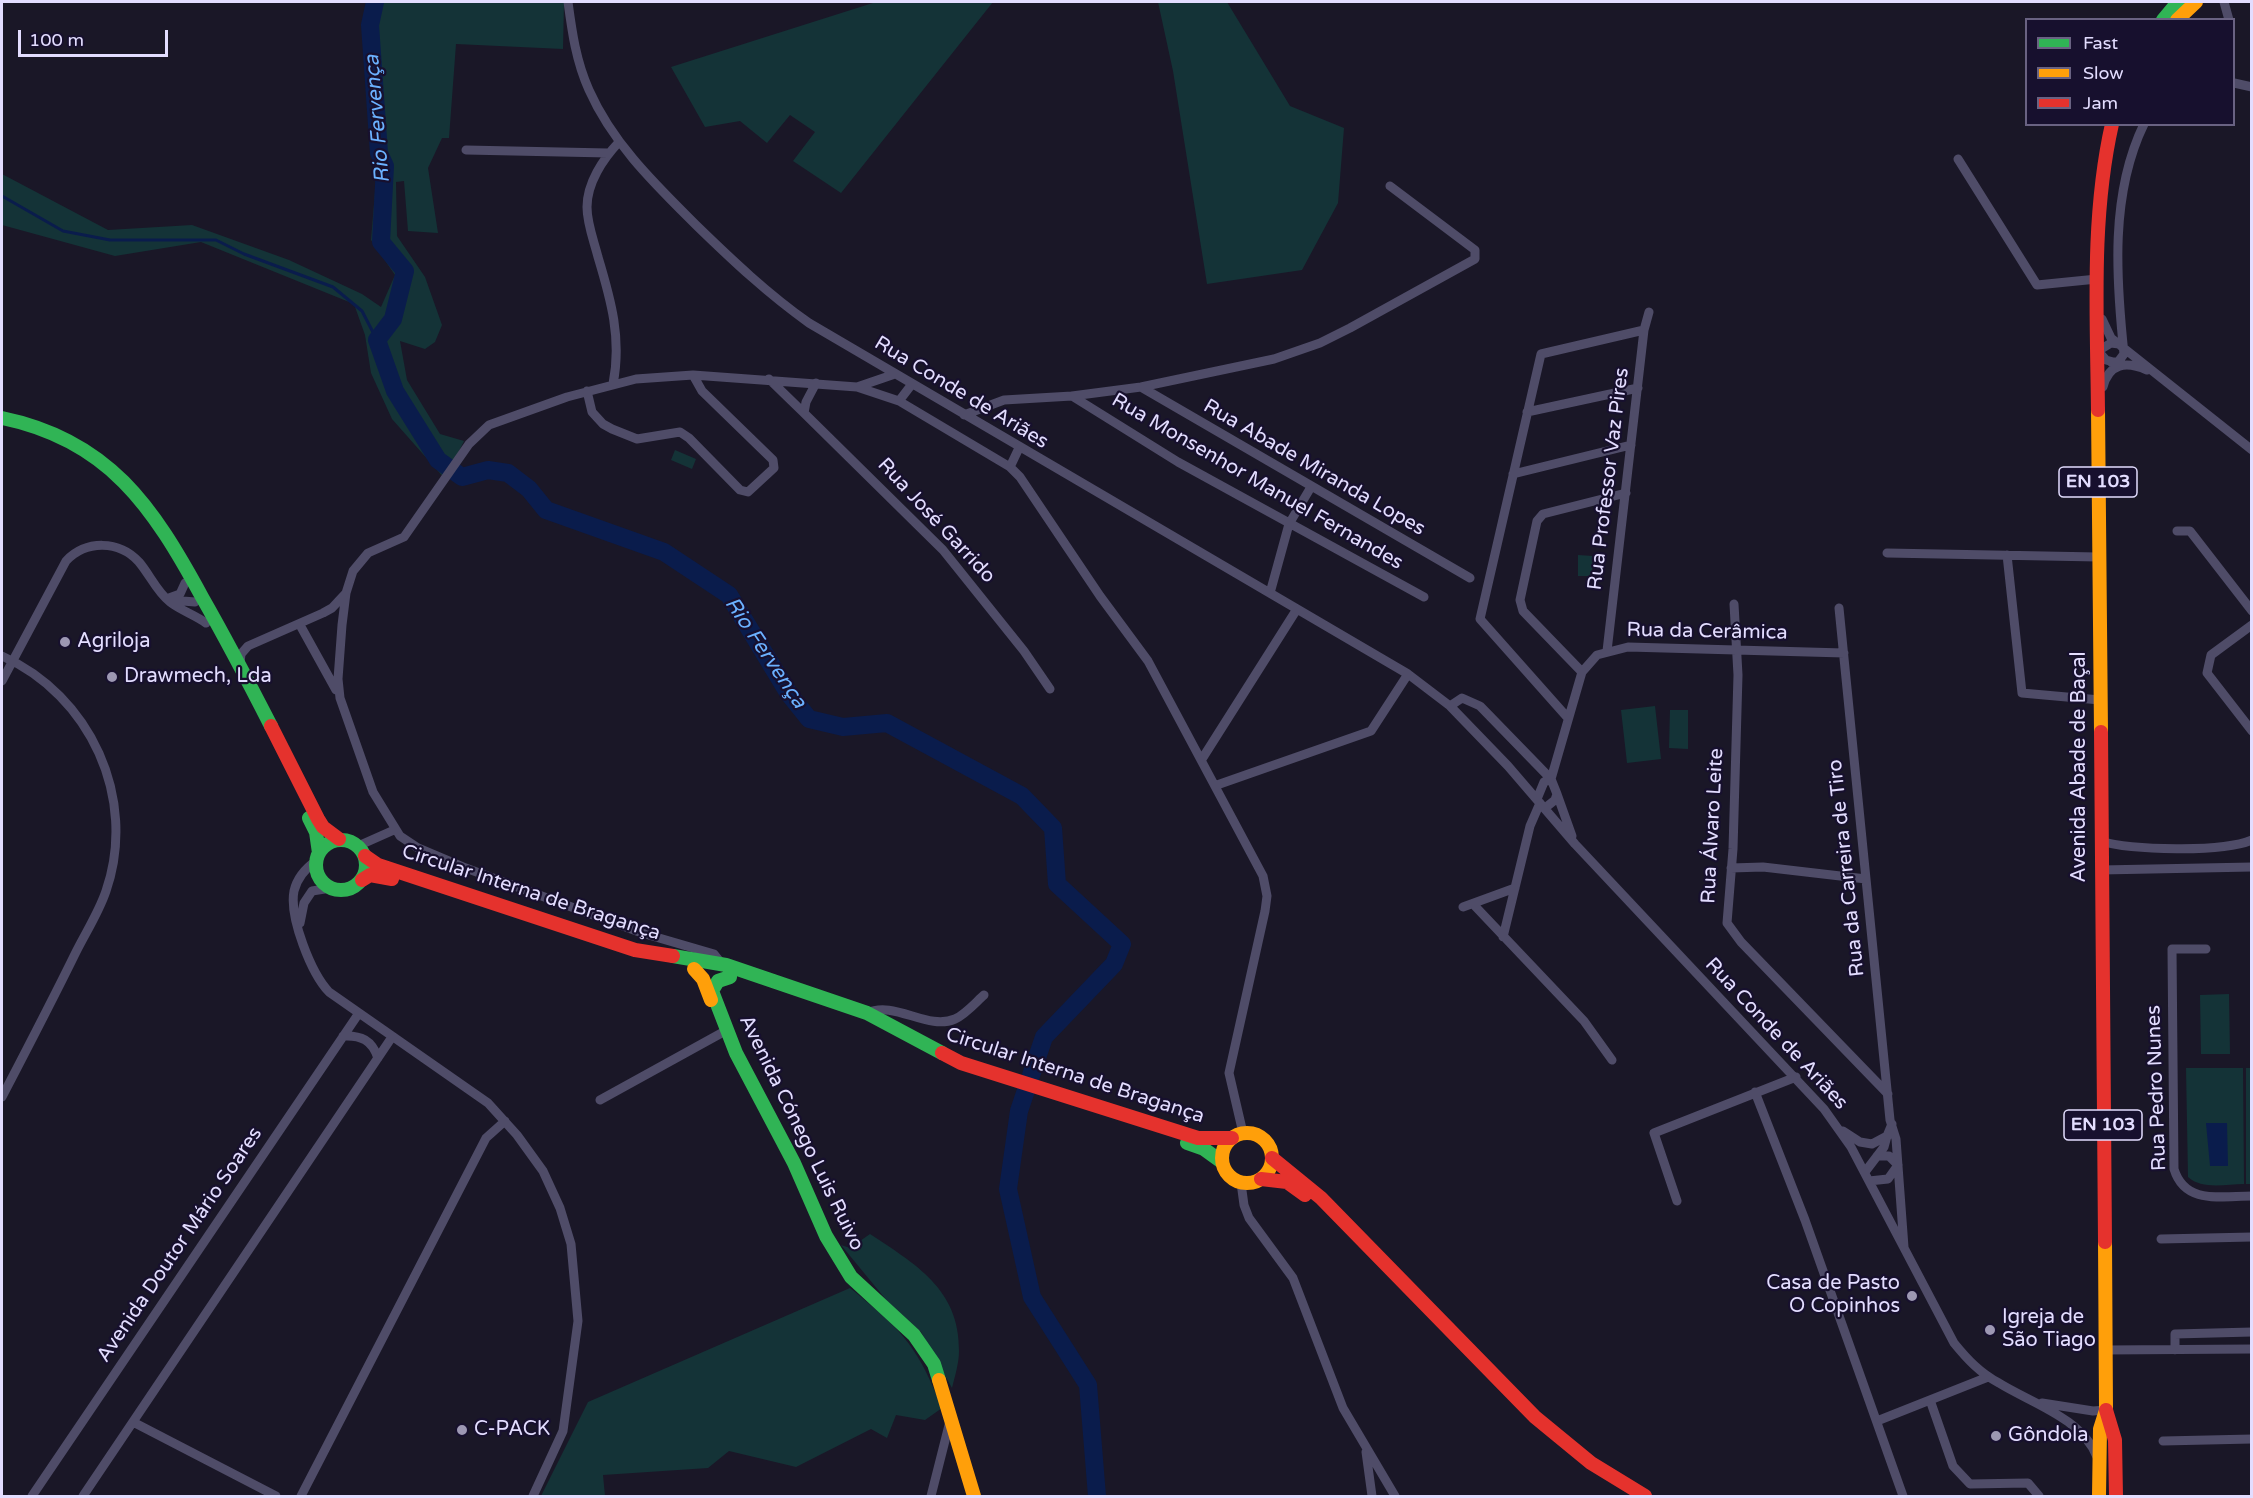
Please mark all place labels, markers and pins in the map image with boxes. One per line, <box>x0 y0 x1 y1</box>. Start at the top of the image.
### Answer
place label: Agriloja <box>77 630 150 654</box>
marker: Agriloja <box>58 635 72 649</box>
place label: Drawmech, Lda <box>124 665 272 689</box>
marker: Drawmech, Lda <box>105 670 119 684</box>
place label: Casa de Pasto O Copinhos <box>1766 1272 1900 1319</box>
marker: Casa de Pasto O Copinhos <box>1905 1289 1919 1303</box>
place label: Igreja de São Tiago <box>2002 1306 2096 1353</box>
marker: Igreja de São Tiago <box>1983 1323 1997 1337</box>
place label: C-PACK <box>474 1418 550 1442</box>
marker: C-PACK <box>455 1423 469 1437</box>
place label: Gôndola <box>2008 1424 2088 1448</box>
marker: Gôndola <box>1989 1429 2003 1443</box>

